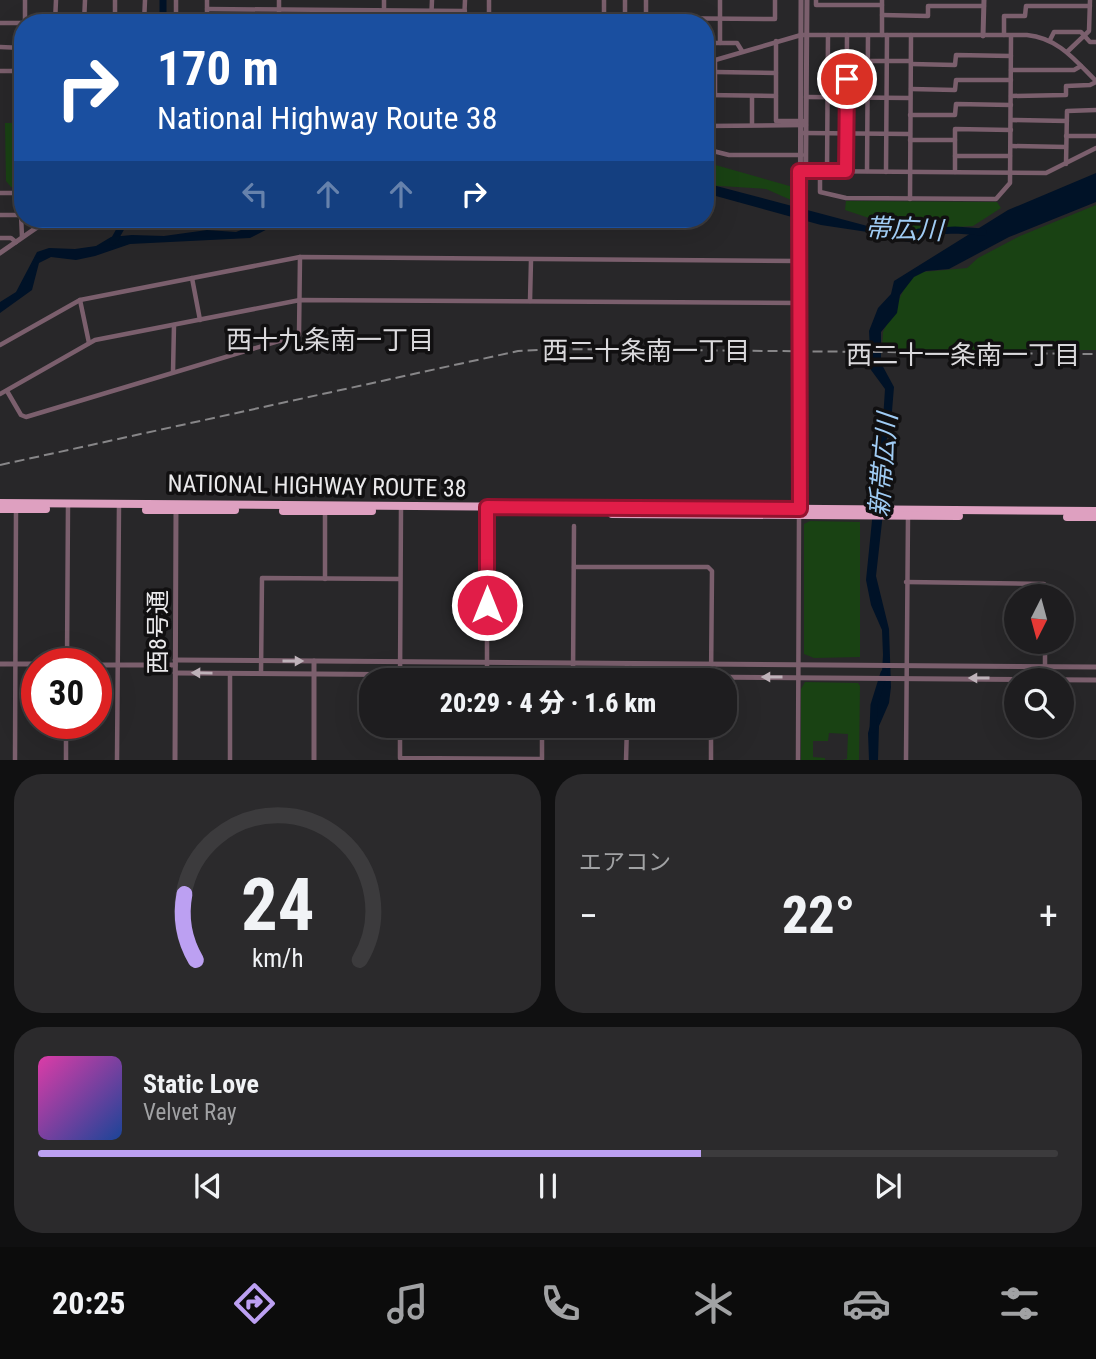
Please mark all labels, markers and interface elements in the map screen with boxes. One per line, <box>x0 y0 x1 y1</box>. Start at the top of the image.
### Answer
text: 170 m <box>157 40 279 97</box>
icon: right <box>42 42 133 133</box>
pin <box>817 49 877 109</box>
icon: arrive <box>828 60 866 98</box>
text: National Highway Route 38 <box>157 99 497 137</box>
icon: left <box>236 175 274 213</box>
icon: ahead <box>309 175 347 213</box>
icon: ahead <box>382 175 420 213</box>
icon: right <box>455 175 493 213</box>
water label: 帯広川 <box>864 213 946 245</box>
district label: 西十九条南一丁目 <box>226 325 434 355</box>
district label: 西二十条南一丁目 <box>542 336 750 366</box>
district label: 西二十一条南一丁目 <box>846 340 1080 370</box>
water label: 新帯広川 <box>864 409 903 518</box>
street label: NATIONAL HIGHWAY ROUTE 38 <box>167 469 467 503</box>
position arrow <box>450 568 524 642</box>
north arrow <box>1004 584 1074 654</box>
map controls <box>1004 584 1074 738</box>
street label: 西8号通 <box>144 590 172 674</box>
speed limit sign: 30 <box>21 648 112 739</box>
one-way arrow <box>282 655 304 667</box>
one-way arrow <box>191 667 213 679</box>
button: search <box>1004 668 1074 738</box>
one-way arrow <box>761 671 783 683</box>
one-way arrow <box>968 673 990 684</box>
text: 20:29 · 4 分 · 1.6 km <box>440 688 656 718</box>
text: エアコン <box>579 849 671 876</box>
text: 24 <box>241 862 314 948</box>
text: 22° <box>782 885 855 946</box>
text: − <box>579 894 598 938</box>
text: + <box>1039 894 1058 938</box>
text: km/h <box>252 943 303 972</box>
text: Static Love <box>143 1069 259 1099</box>
text: Velvet Ray <box>143 1099 237 1126</box>
icon: previous <box>189 1167 227 1205</box>
icon: pause <box>529 1167 567 1205</box>
icon: next <box>869 1167 907 1205</box>
icon: directions <box>230 1279 279 1328</box>
icon: music <box>383 1279 432 1328</box>
icon: phone <box>536 1279 585 1328</box>
icon: climate <box>689 1279 738 1328</box>
icon: car <box>842 1279 891 1328</box>
icon: filters <box>995 1279 1044 1328</box>
text: 20:25 <box>52 1284 125 1322</box>

